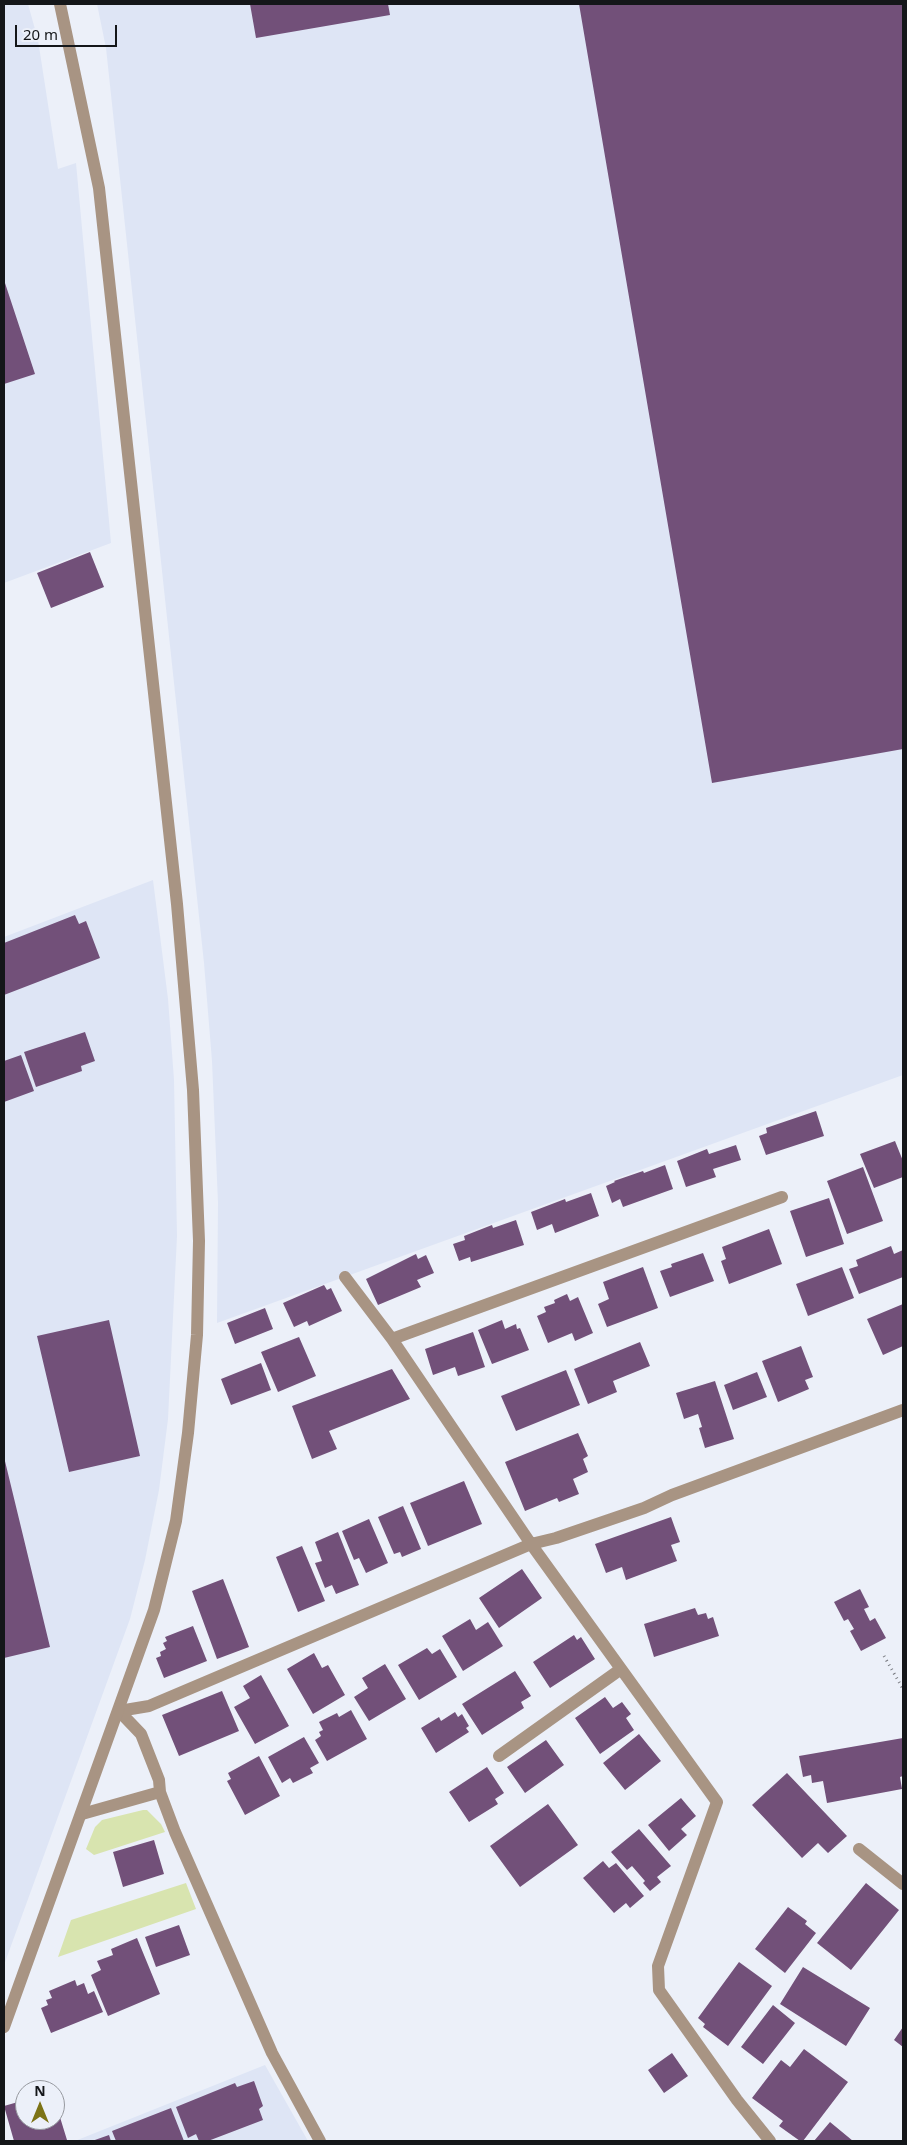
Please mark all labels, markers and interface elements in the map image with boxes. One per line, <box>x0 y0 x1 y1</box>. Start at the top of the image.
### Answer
scale bar <box>18 15 120 47</box>
text: 20 m <box>23 24 58 44</box>
north arrow <box>15 2080 65 2130</box>
text: N <box>34 2081 46 2100</box>

